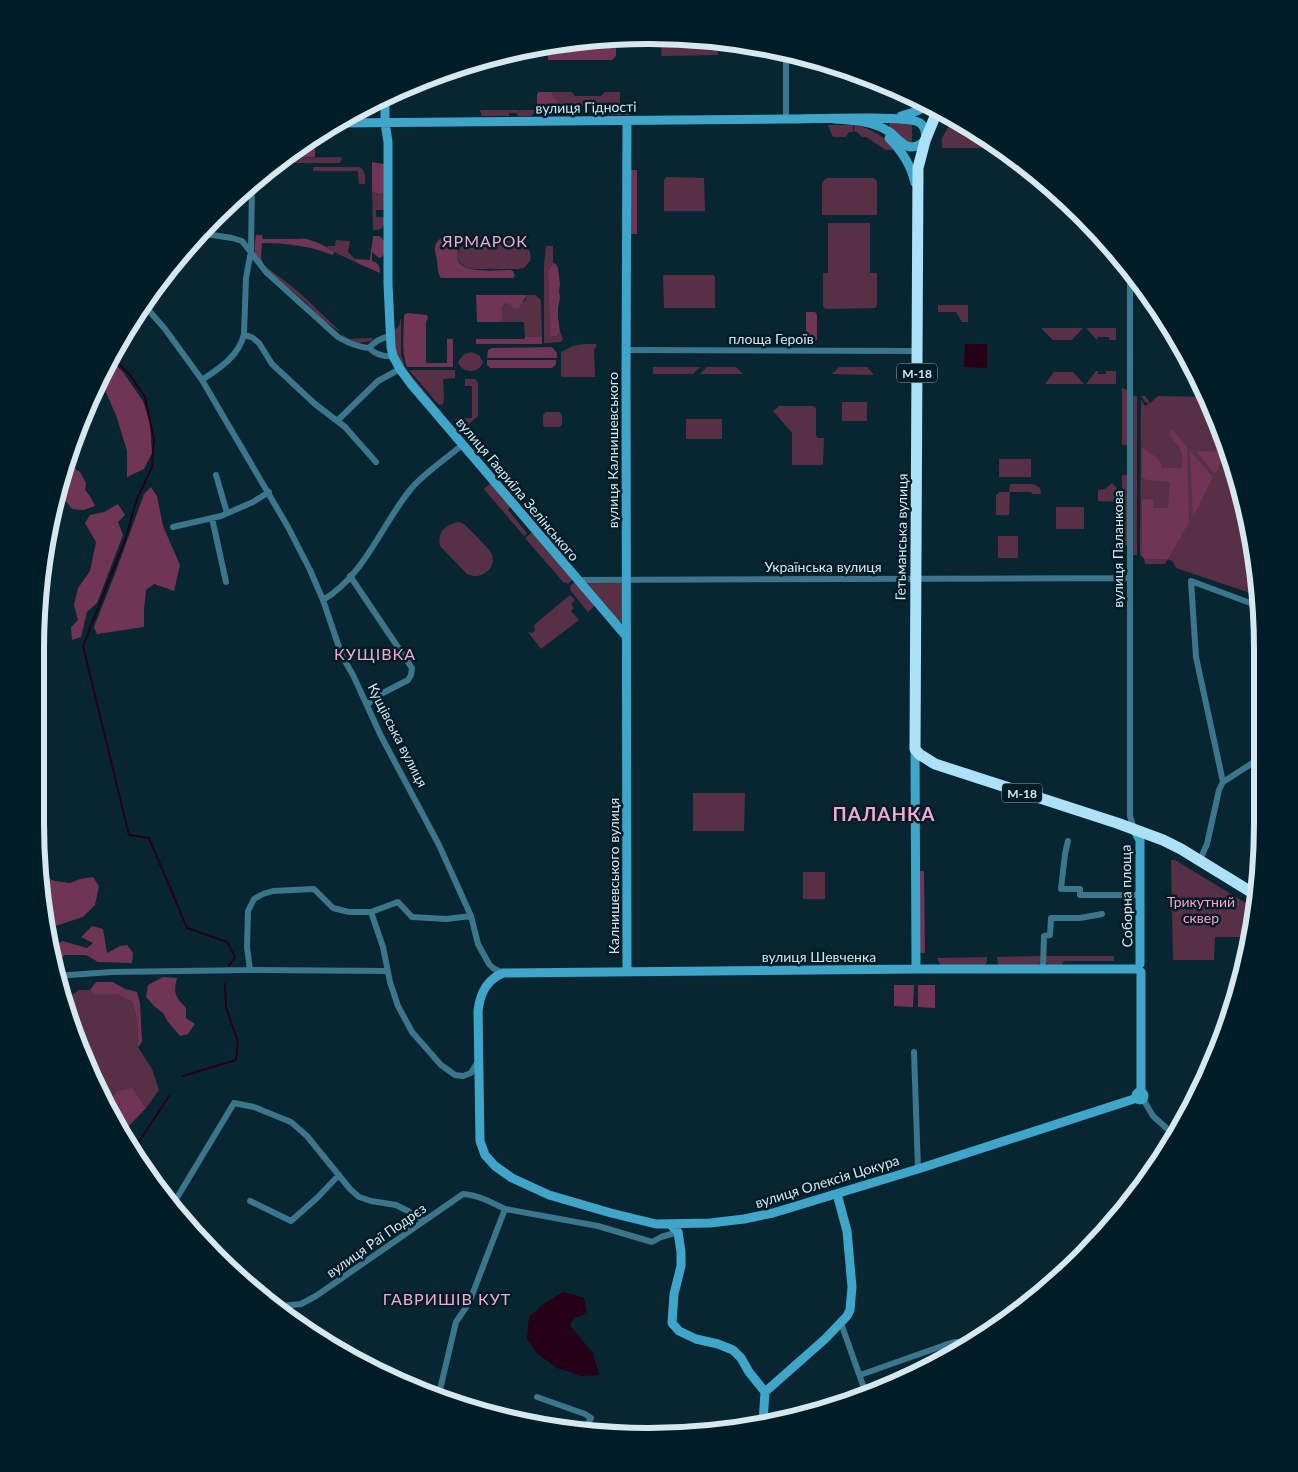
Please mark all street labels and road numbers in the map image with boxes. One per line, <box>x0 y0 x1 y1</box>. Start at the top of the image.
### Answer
street label: вулиця Гідності <box>535 98 637 116</box>
street label: площа Героїв <box>728 330 814 347</box>
road number: М-18 <box>897 363 937 382</box>
street label: вулиця Калнишевського <box>604 372 621 528</box>
street label: вулиця Гавриїла Зелінського <box>453 414 583 564</box>
street label: Гетьманська вулиця <box>891 473 911 601</box>
street label: вулиця Паланкова <box>1109 490 1126 608</box>
street label: Українська вулиця <box>764 558 882 575</box>
street label: Кущівська вулиця <box>364 680 432 790</box>
road number: М-18 <box>1002 784 1042 802</box>
street label: Калнишевського вулиця <box>605 798 622 954</box>
street label: Соборна площа <box>1117 845 1135 947</box>
street label: вулиця Шевченка <box>762 948 876 965</box>
street label: вулиця Олексія Цокура <box>753 1151 901 1211</box>
street label: вулиця Раї Подрєз <box>323 1199 429 1281</box>

